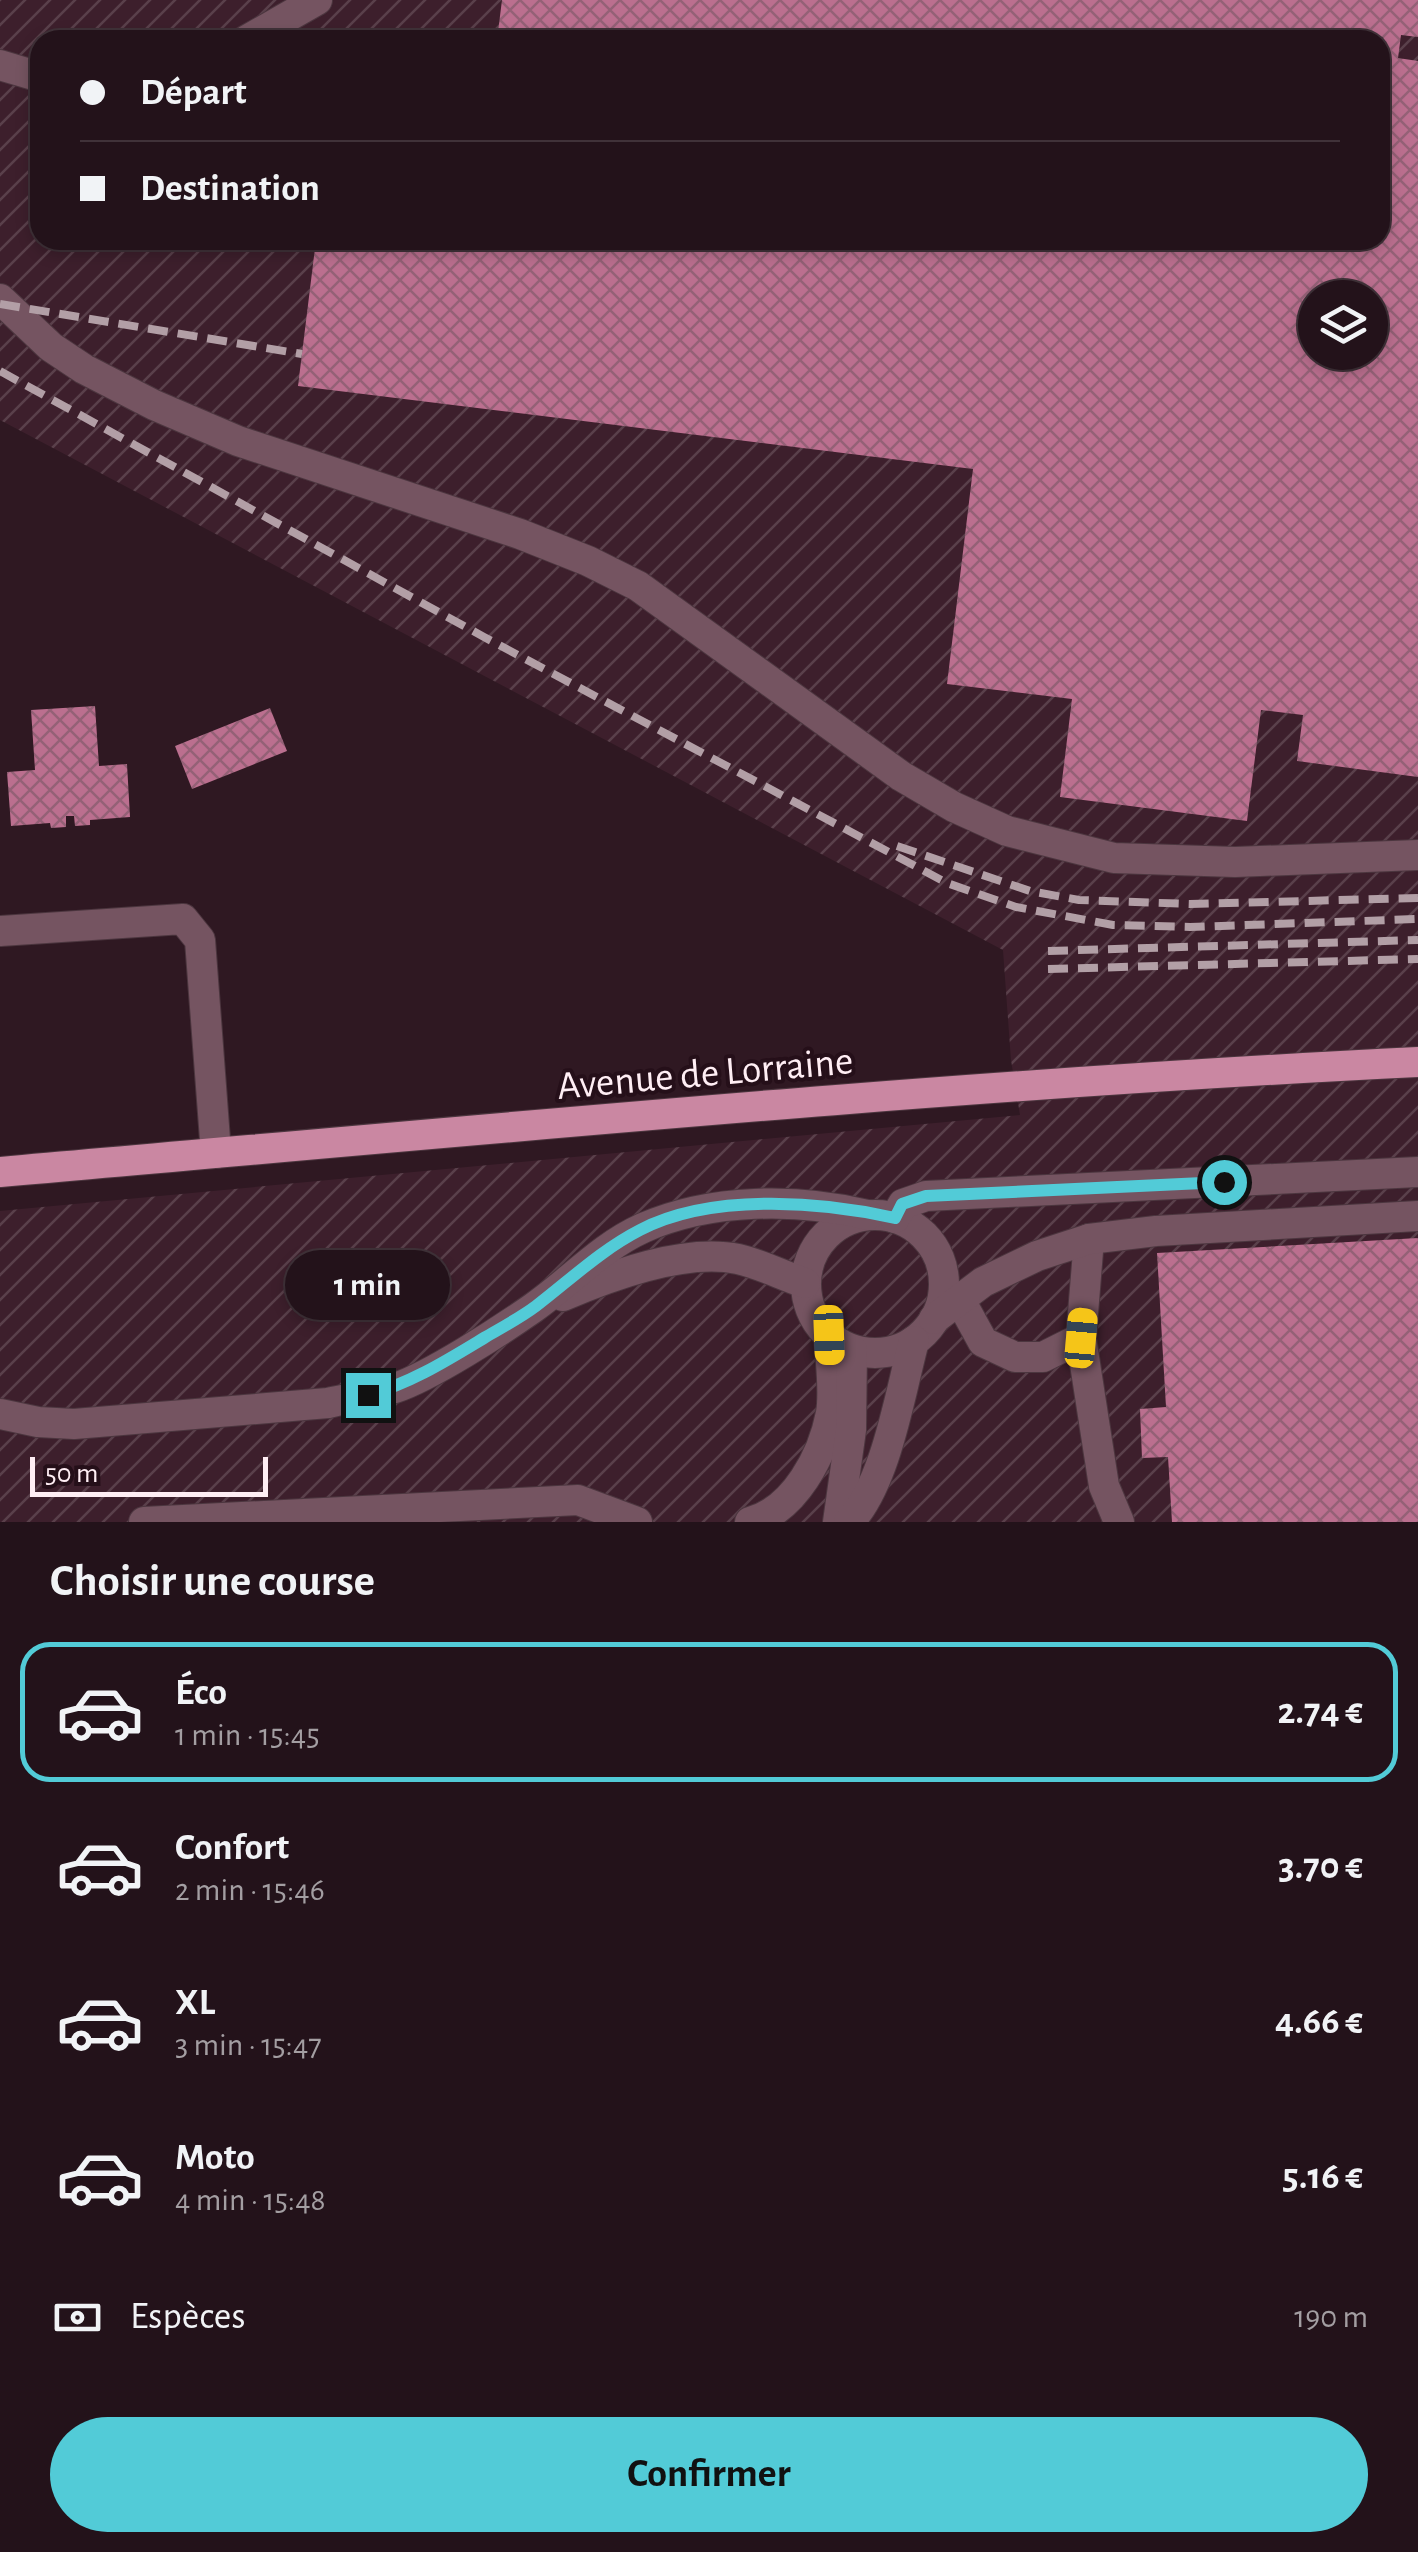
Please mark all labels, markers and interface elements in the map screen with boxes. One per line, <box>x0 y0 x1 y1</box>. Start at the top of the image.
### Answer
text: Départ <box>140 74 247 112</box>
text: Destination <box>140 170 320 208</box>
map controls <box>1298 280 1388 370</box>
button: layers <box>1298 280 1388 370</box>
street label: Avenue de Lorraine <box>556 1041 855 1107</box>
route start <box>1202 1160 1247 1205</box>
callout: 1 min <box>286 1250 450 1320</box>
text: 1 min <box>334 1269 401 1301</box>
car <box>813 1304 845 1366</box>
car <box>1063 1307 1099 1369</box>
route end <box>346 1373 391 1418</box>
scale bar <box>30 1452 268 1496</box>
text: 50 m <box>45 1460 99 1488</box>
text: Choisir une course <box>50 1559 375 1604</box>
icon: car <box>55 1667 145 1757</box>
text: Éco <box>175 1674 227 1712</box>
text: 2.74 € <box>1277 1693 1363 1731</box>
text: 1 min · 15:45 <box>175 1719 320 1751</box>
icon: car <box>55 1822 145 1912</box>
text: Confort <box>175 1829 289 1867</box>
text: 3.70 € <box>1278 1848 1363 1886</box>
text: 2 min · 15:46 <box>175 1874 325 1906</box>
icon: car <box>55 1977 145 2067</box>
text: XL <box>175 1984 215 2022</box>
text: 4.66 € <box>1275 2003 1363 2041</box>
text: 3 min · 15:47 <box>175 2029 322 2061</box>
icon: car <box>55 2132 145 2222</box>
text: Moto <box>175 2139 255 2177</box>
text: 5.16 € <box>1282 2158 1363 2196</box>
text: 4 min · 15:48 <box>175 2184 326 2216</box>
icon: cash <box>50 2290 105 2345</box>
text: Espèces <box>130 2298 245 2336</box>
text: 190 m <box>1294 2301 1368 2333</box>
button: Confirmer <box>50 2417 1368 2532</box>

